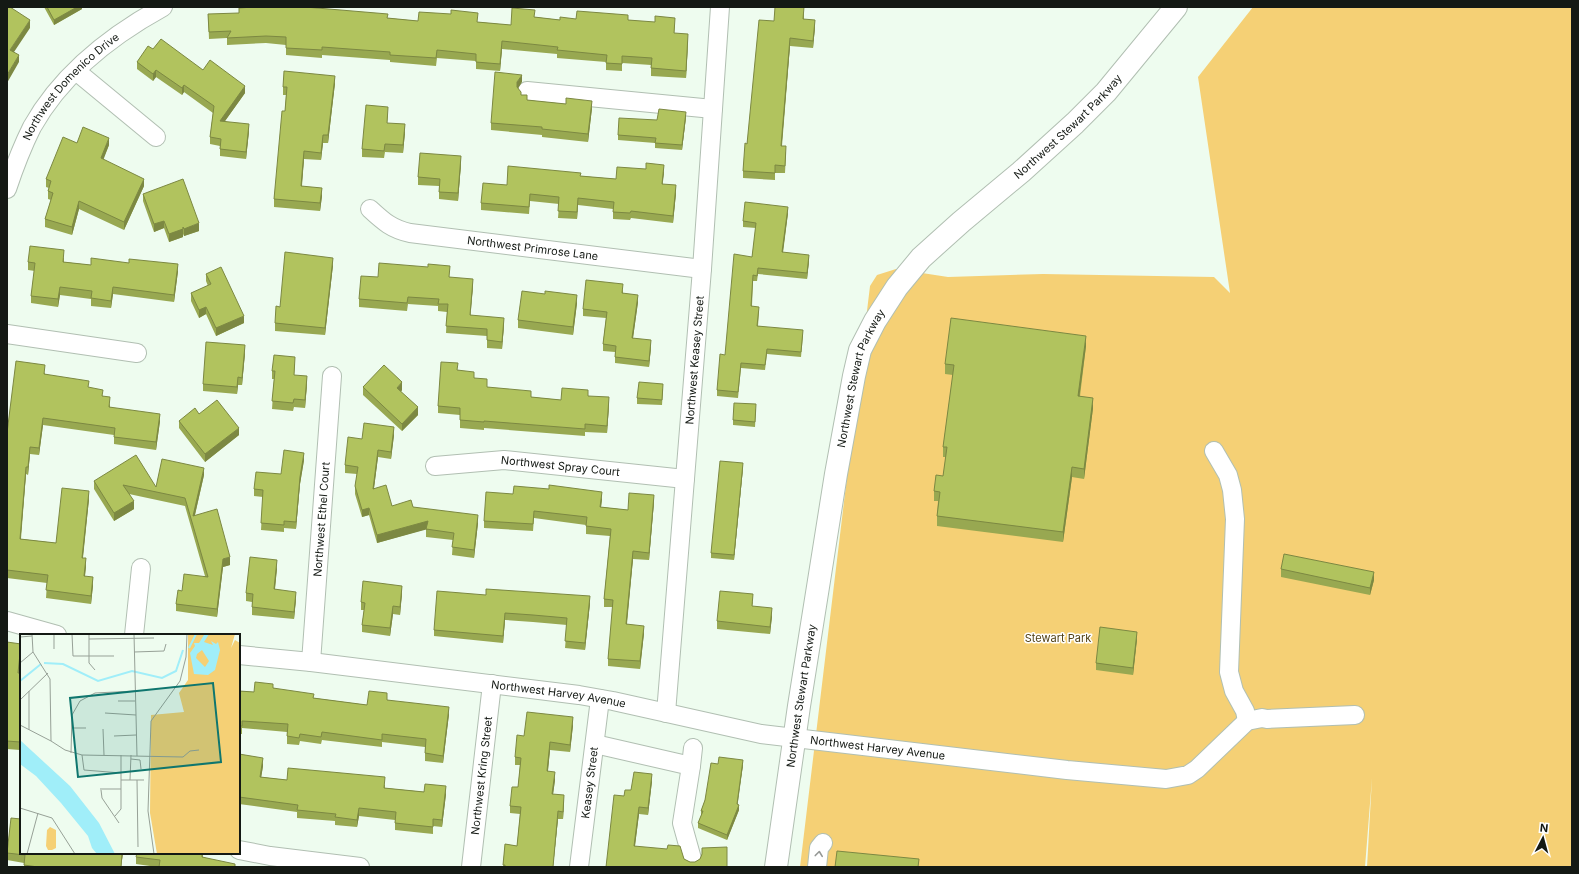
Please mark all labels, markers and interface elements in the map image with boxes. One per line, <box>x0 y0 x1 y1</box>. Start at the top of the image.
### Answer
street label: Northwest Domenico Drive <box>20 30 122 143</box>
street label: Northwest Stewart Parkway <box>1011 71 1125 182</box>
street label: Northwest Primrose Lane <box>466 233 599 263</box>
street label: Northwest Keasey Street <box>682 295 707 425</box>
street label: Northwest Stewart Parkway <box>834 306 888 449</box>
street label: Northwest Spray Court <box>500 453 621 479</box>
street label: Northwest Ethel Court <box>310 461 333 577</box>
street label: Northwest Stewart Parkway <box>783 623 819 768</box>
park label: Stewart Park <box>1025 631 1091 645</box>
inset map <box>20 634 240 854</box>
street label: Northwest Harvey Avenue <box>490 677 627 711</box>
street label: Northwest Kring Street <box>468 715 495 835</box>
street label: Northwest Harvey Avenue <box>809 733 946 763</box>
street label: Keasey Street <box>578 746 601 819</box>
north arrow <box>1523 818 1563 858</box>
text: N <box>1539 821 1549 835</box>
one-way arrow <box>814 851 823 858</box>

